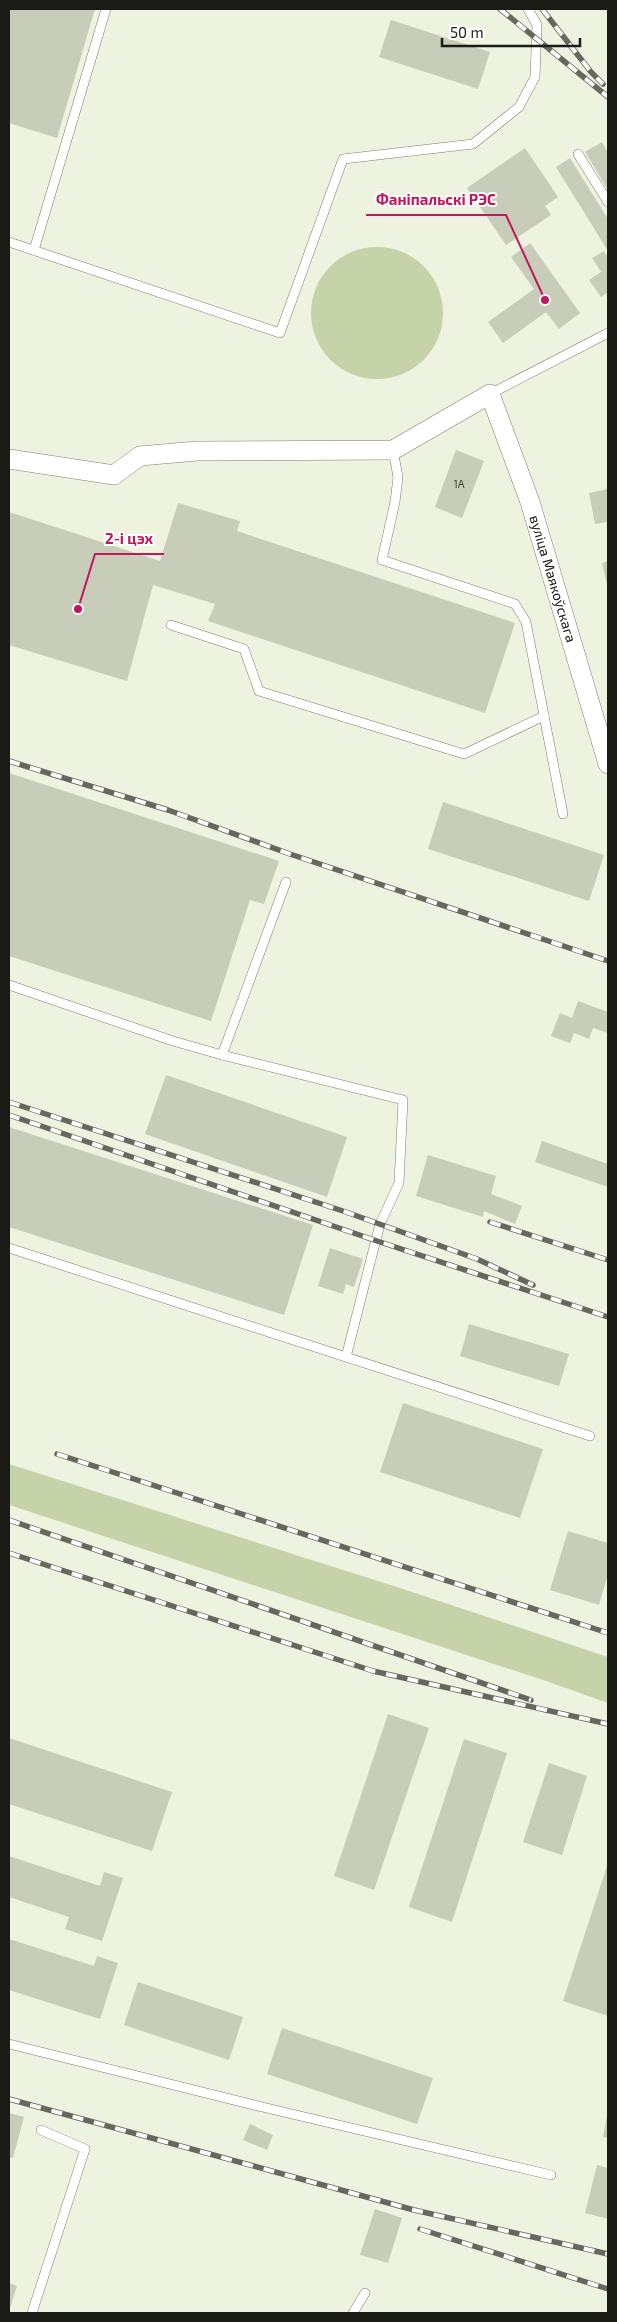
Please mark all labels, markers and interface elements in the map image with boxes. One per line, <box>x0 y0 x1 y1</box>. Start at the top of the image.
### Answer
scale bar <box>442 15 580 47</box>
text: 50 m <box>450 23 484 41</box>
callout: Фаніпальскі РЭС <box>366 185 506 215</box>
text: Фаніпальскі РЭС <box>376 190 496 208</box>
house number: 1А <box>453 477 465 490</box>
street label: вуліца Маякоўскага <box>526 513 580 644</box>
callout: 2-і цэх <box>95 524 164 554</box>
text: 2-і цэх <box>105 529 154 547</box>

